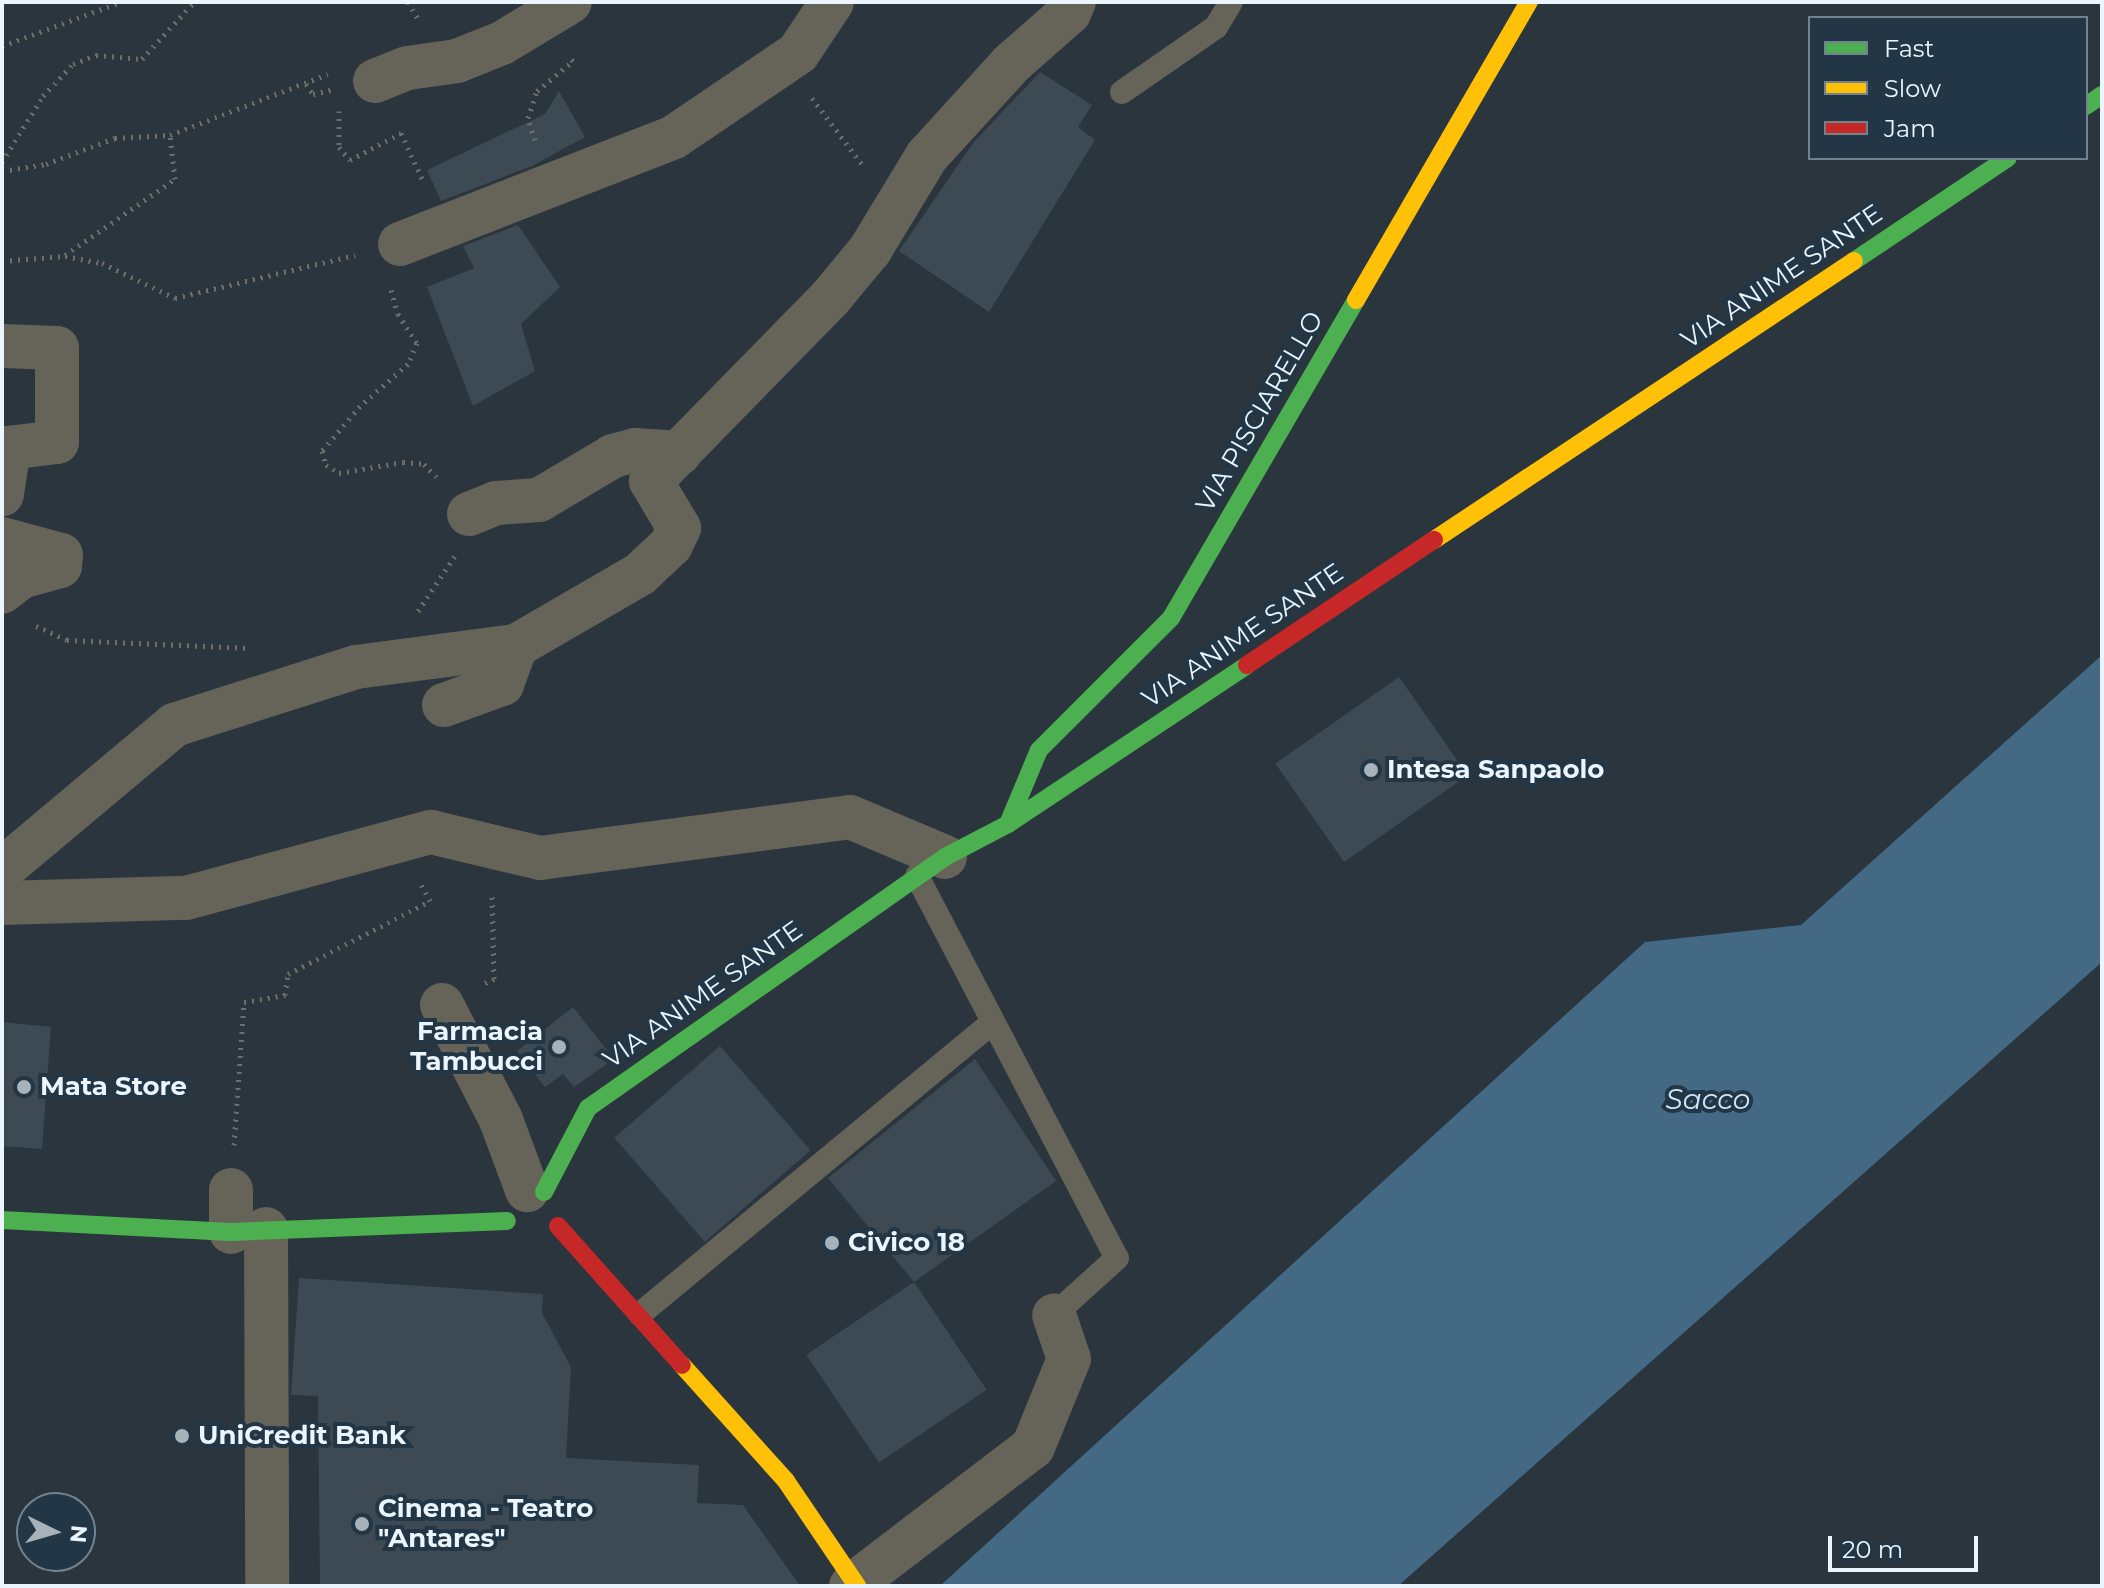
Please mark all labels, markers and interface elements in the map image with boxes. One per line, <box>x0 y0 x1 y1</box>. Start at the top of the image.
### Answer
legend <box>1808 16 2088 160</box>
text: Fast <box>1884 34 1934 63</box>
text: Slow <box>1884 74 1941 103</box>
text: Jam <box>1884 114 1936 143</box>
street label: VIA ANIME SANTE <box>1676 198 1888 356</box>
street label: VIA PISCIARELLO <box>1190 306 1330 518</box>
street label: VIA ANIME SANTE <box>1137 557 1349 715</box>
place label: Intesa Sanpaolo <box>1387 754 1604 786</box>
marker: Intesa Sanpaolo <box>1362 761 1380 779</box>
street label: VIA ANIME SANTE <box>597 915 809 1075</box>
place label: Farmacia Tambucci <box>410 1016 543 1078</box>
marker: Farmacia Tambucci <box>550 1038 568 1056</box>
place label: Mata Store <box>40 1071 187 1103</box>
marker: Mata Store <box>15 1078 33 1096</box>
water label: Sacco <box>1666 1082 1750 1116</box>
place label: Civico 18 <box>848 1227 965 1259</box>
marker: Civico 18 <box>823 1234 841 1252</box>
place label: UniCredit Bank <box>198 1420 406 1452</box>
marker: UniCredit Bank <box>173 1427 191 1445</box>
north arrow <box>16 1492 96 1572</box>
place label: Cinema - Teatro "Antares" <box>378 1493 593 1554</box>
marker: Cinema - Teatro "Antares" <box>353 1515 371 1533</box>
scale bar <box>1832 1520 1982 1570</box>
text: N <box>64 1524 93 1544</box>
text: 20 m <box>1842 1535 1903 1564</box>

